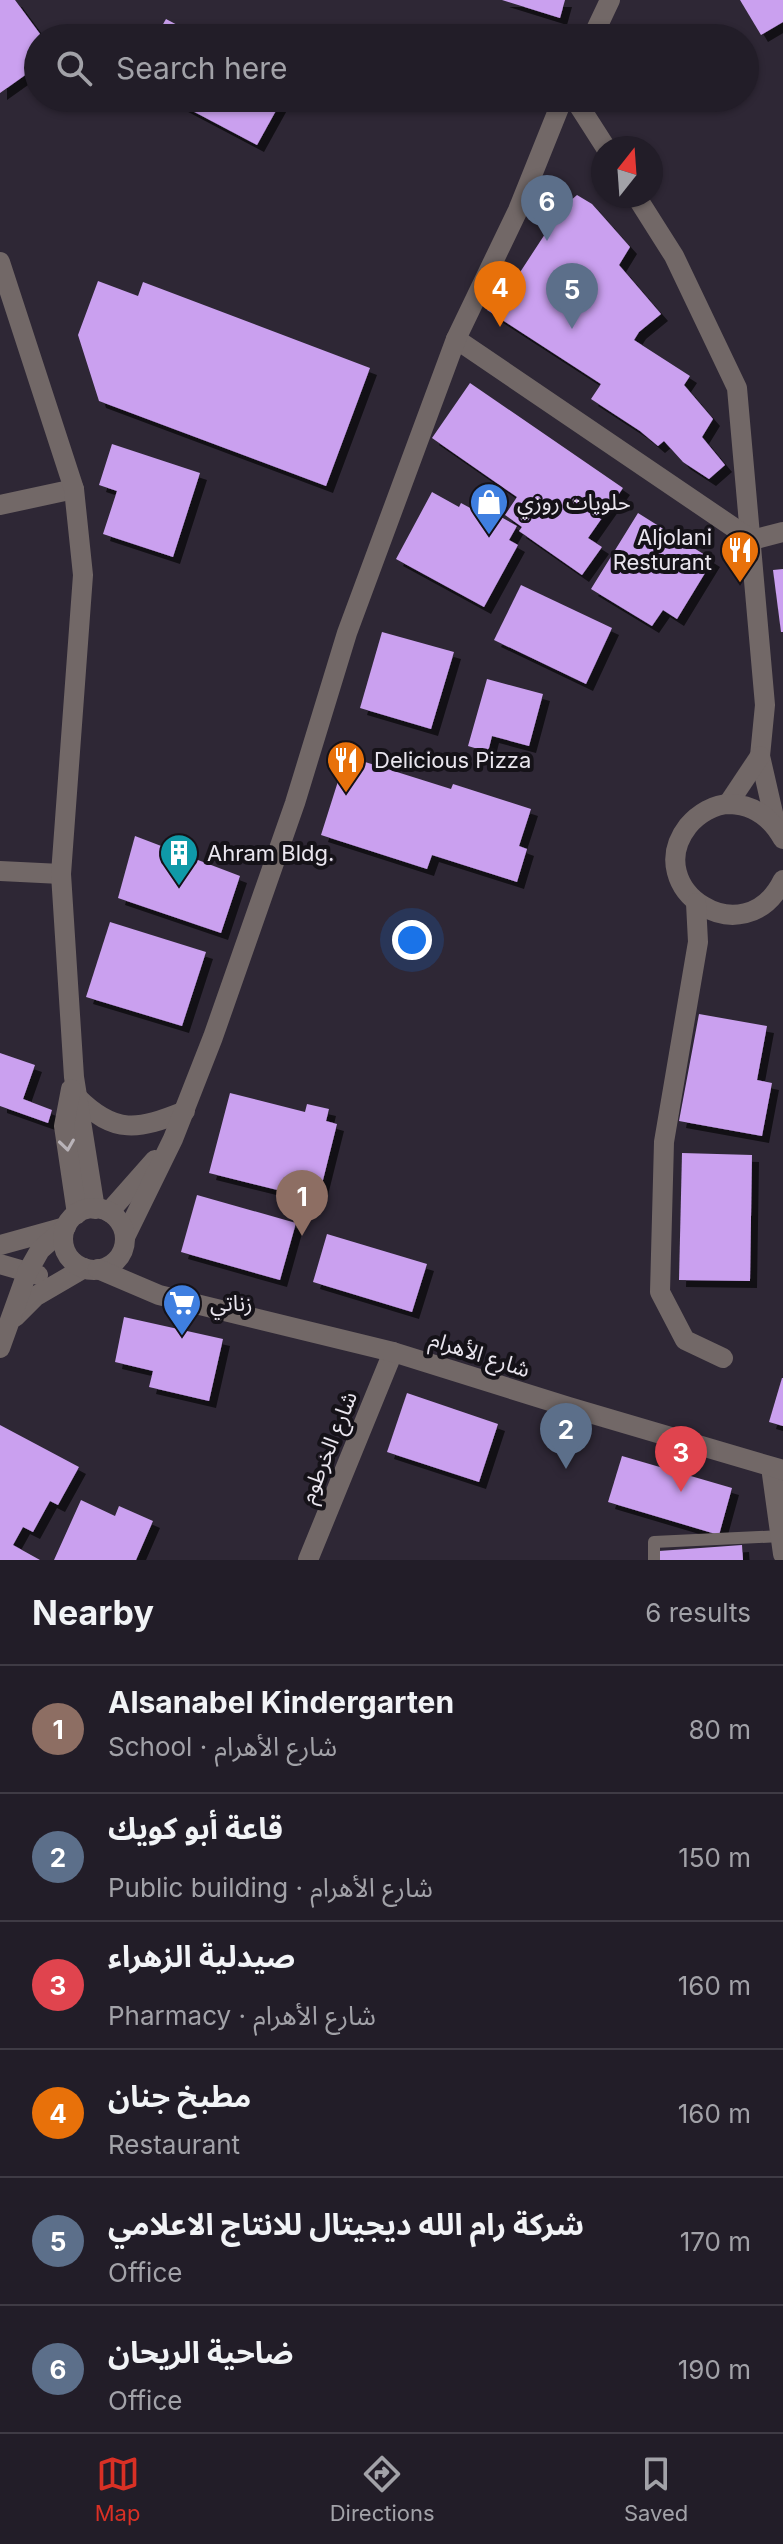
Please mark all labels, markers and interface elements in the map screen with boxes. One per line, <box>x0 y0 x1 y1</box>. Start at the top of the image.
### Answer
search box <box>24 24 759 112</box>
icon: search <box>52 46 96 90</box>
text: Search here <box>116 50 288 86</box>
north arrow <box>591 136 663 208</box>
pin: 6 <box>521 175 573 241</box>
pin: 4 <box>474 261 526 327</box>
pin: 5 <box>546 263 598 329</box>
shop icon: حلويات روزي <box>468 481 510 536</box>
place label: حلويات روزي <box>517 489 631 519</box>
place label: Aljolani Resturant <box>613 524 712 575</box>
restaurant icon: Aljolani Resturant <box>719 529 761 584</box>
restaurant icon: Delicious Pizza <box>325 739 367 794</box>
place label: Delicious Pizza <box>374 747 531 773</box>
building icon: Ahram Bldg. <box>158 832 200 887</box>
place label: Ahram Bldg. <box>207 840 334 866</box>
your location <box>392 920 432 960</box>
one-way arrow <box>58 1139 75 1152</box>
pin: 1 <box>276 1170 328 1236</box>
supermarket icon: زناتي <box>161 1282 203 1337</box>
place label: زناتي <box>210 1290 253 1320</box>
street label: شارع الأهرام <box>425 1326 533 1386</box>
street label: شارع الخرطوم <box>294 1387 366 1508</box>
pin: 2 <box>540 1403 592 1469</box>
pin: 3 <box>655 1426 707 1492</box>
text: Nearby <box>32 1592 154 1633</box>
text: 6 results <box>645 1597 751 1628</box>
text: Alsanabel Kindergarten <box>108 1684 454 1720</box>
text: 1 <box>52 1714 64 1745</box>
text: 80 m <box>688 1714 751 1745</box>
text: School · شارع الأهرام <box>108 1731 337 1762</box>
text: قاعة أبو كويك <box>108 1810 283 1846</box>
text: 2 <box>50 1842 66 1873</box>
text: 150 m <box>678 1842 751 1873</box>
text: Public building · شارع الأهرام <box>108 1872 433 1903</box>
text: صيدلية الزهراء <box>108 1938 295 1974</box>
text: 3 <box>50 1970 66 2001</box>
text: 160 m <box>678 1970 751 2001</box>
text: Pharmacy · شارع الأهرام <box>108 2000 376 2031</box>
text: مطبخ جنان <box>108 2078 251 2114</box>
text: 4 <box>49 2098 67 2129</box>
text: 160 m <box>678 2098 751 2129</box>
text: Restaurant <box>108 2129 240 2160</box>
text: شركة رام الله ديجيتال للانتاج الاعلامي <box>108 2206 584 2242</box>
text: 5 <box>50 2226 66 2257</box>
text: 170 m <box>680 2226 751 2257</box>
text: Office <box>108 2257 182 2288</box>
text: ضاحية الريحان <box>108 2334 294 2370</box>
text: 6 <box>50 2354 66 2385</box>
text: 190 m <box>678 2354 751 2385</box>
text: Office <box>108 2385 182 2416</box>
tab: Map <box>95 2452 140 2526</box>
tab: Directions <box>330 2452 435 2526</box>
tab: Saved <box>624 2452 688 2526</box>

